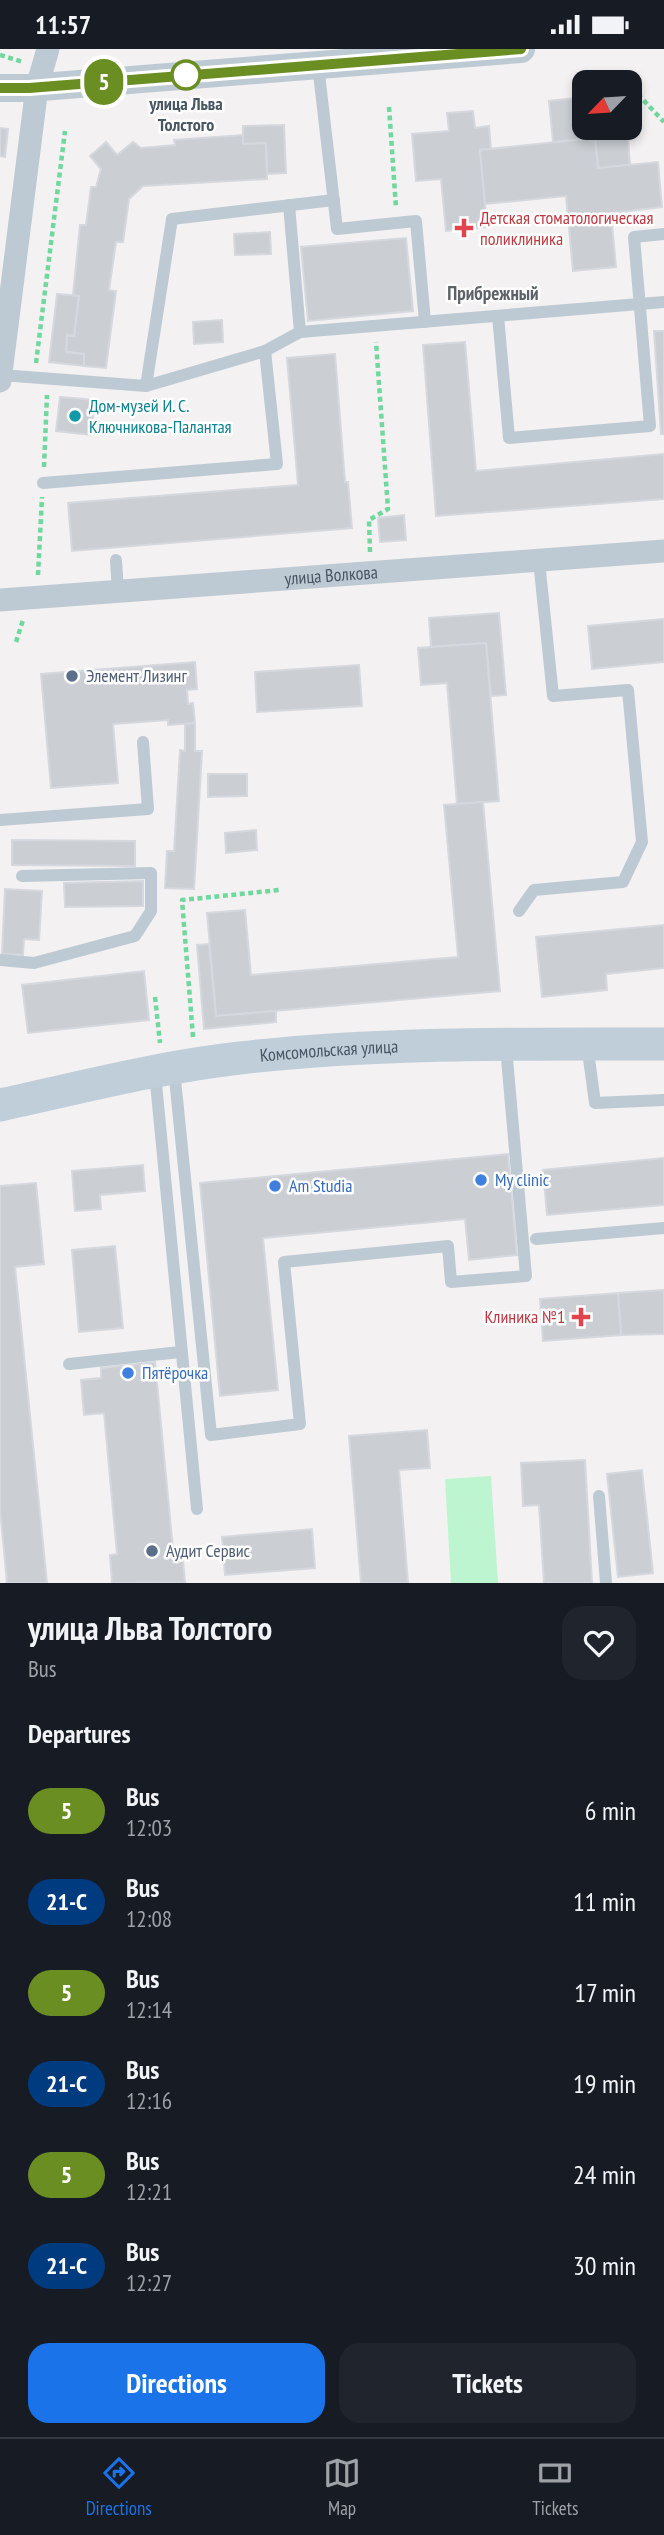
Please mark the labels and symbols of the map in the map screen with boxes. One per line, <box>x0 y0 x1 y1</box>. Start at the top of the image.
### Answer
line badge: 5 <box>81 59 127 105</box>
marker: улица Льва Толстого <box>171 60 201 90</box>
north arrow <box>572 70 642 140</box>
place label: улица Льва Толстого <box>148 92 223 136</box>
place label: Детская стоматологическая поликлиника <box>480 206 654 250</box>
marker: Детская стоматологическая поликлиника <box>454 218 474 238</box>
district label: Прибрежный <box>447 281 539 305</box>
place label: Дом-музей И. С. Ключникова-Палантая <box>89 394 232 438</box>
marker: Дом-музей И. С. Ключникова-Палантая <box>67 408 83 424</box>
street label: улица Волкова <box>284 560 379 590</box>
place label: Элемент Лизинг <box>86 664 187 687</box>
marker: Элемент Лизинг <box>64 668 80 684</box>
street label: Комсомольская улица <box>259 1035 399 1067</box>
place label: My clinic <box>495 1168 550 1191</box>
marker: My clinic <box>473 1172 489 1188</box>
place label: Am Studia <box>289 1174 352 1197</box>
marker: Am Studia <box>267 1178 283 1194</box>
place label: Клиника №1 <box>484 1305 565 1328</box>
marker: Клиника №1 <box>571 1307 591 1327</box>
place label: Пятёрочка <box>142 1361 208 1384</box>
marker: Пятёрочка <box>120 1365 136 1381</box>
place label: Аудит Сервис <box>166 1539 251 1562</box>
marker: Аудит Сервис <box>144 1543 160 1559</box>

